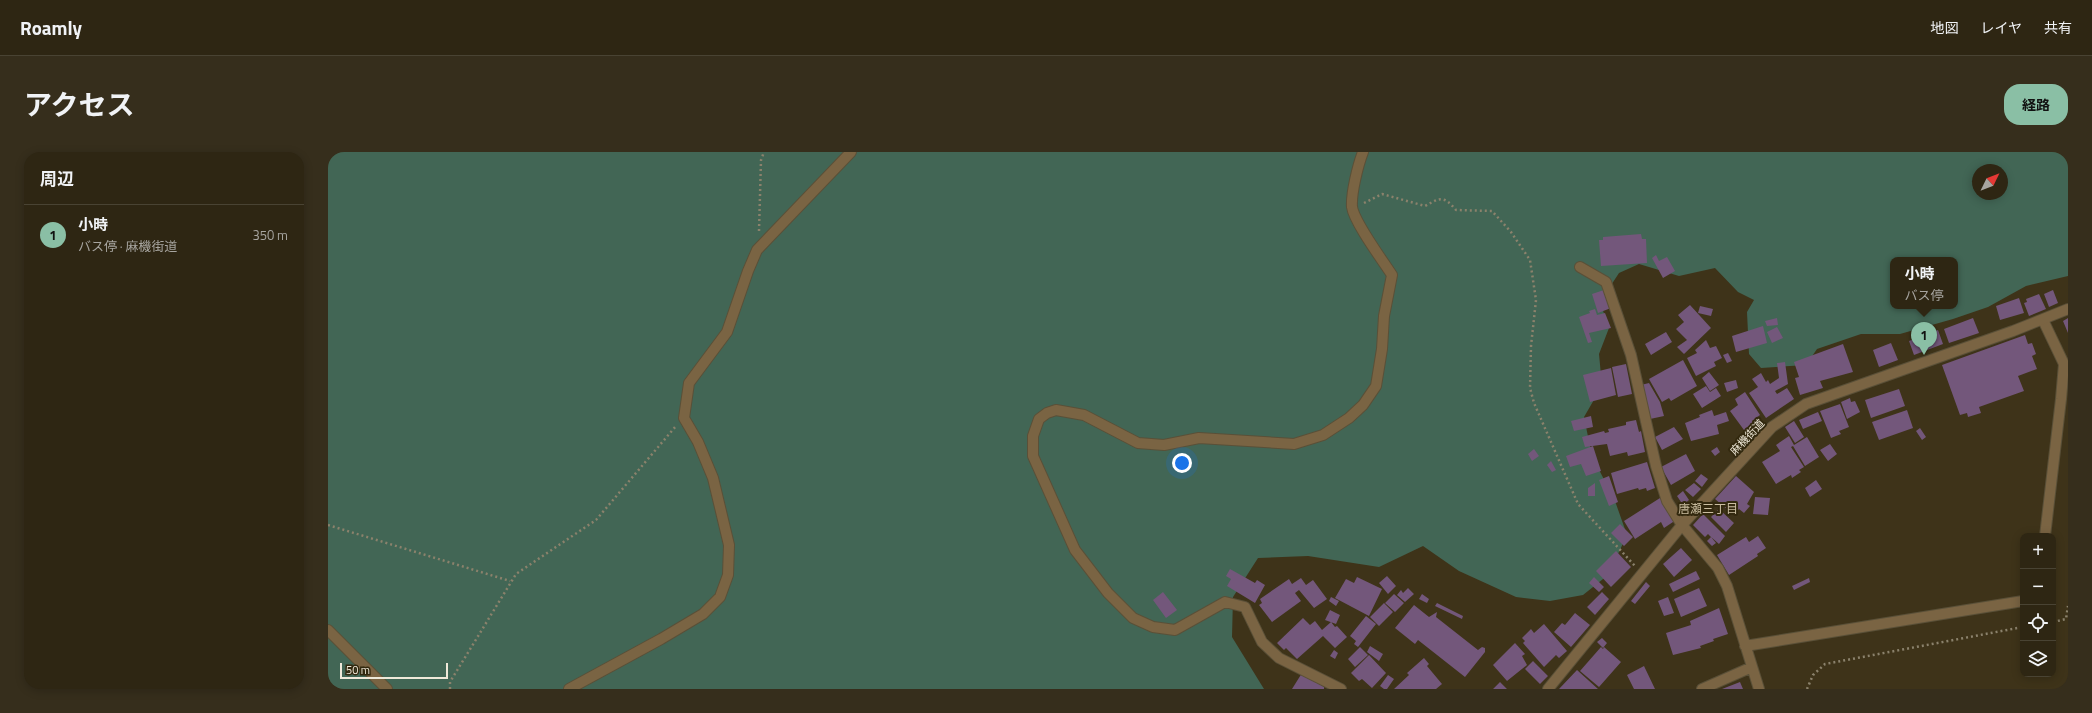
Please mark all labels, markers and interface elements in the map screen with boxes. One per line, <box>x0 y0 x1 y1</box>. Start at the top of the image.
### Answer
text: Roamly <box>20 13 82 42</box>
text: 地図 <box>1930 17 1958 38</box>
text: レイヤ <box>1980 17 2022 38</box>
text: 共有 <box>2044 17 2072 38</box>
text: アクセス <box>24 83 135 126</box>
button: 経路 <box>2004 84 2068 125</box>
north arrow <box>1972 164 2008 200</box>
text: 周辺 <box>40 166 74 192</box>
text: 小時 <box>78 213 108 236</box>
text: 1 <box>49 225 57 245</box>
text: 350 m <box>252 225 288 245</box>
text: バス停 · 麻機街道 <box>78 236 178 256</box>
popup <box>1890 257 1958 309</box>
text: 小時 <box>1904 262 1935 285</box>
text: バス停 <box>1904 285 1944 305</box>
pin: 1 <box>1911 322 1937 355</box>
street label: 麻機街道 <box>1726 415 1768 459</box>
your location <box>1172 453 1192 473</box>
district label: 唐瀬三丁目 <box>1678 499 1738 518</box>
map controls <box>2020 533 2056 677</box>
button: + <box>2020 533 2056 569</box>
button: − <box>2020 569 2056 605</box>
button: locate <box>2020 605 2056 641</box>
button: layers <box>2020 641 2056 677</box>
scale bar <box>340 661 448 680</box>
text: 50 m <box>346 662 370 678</box>

